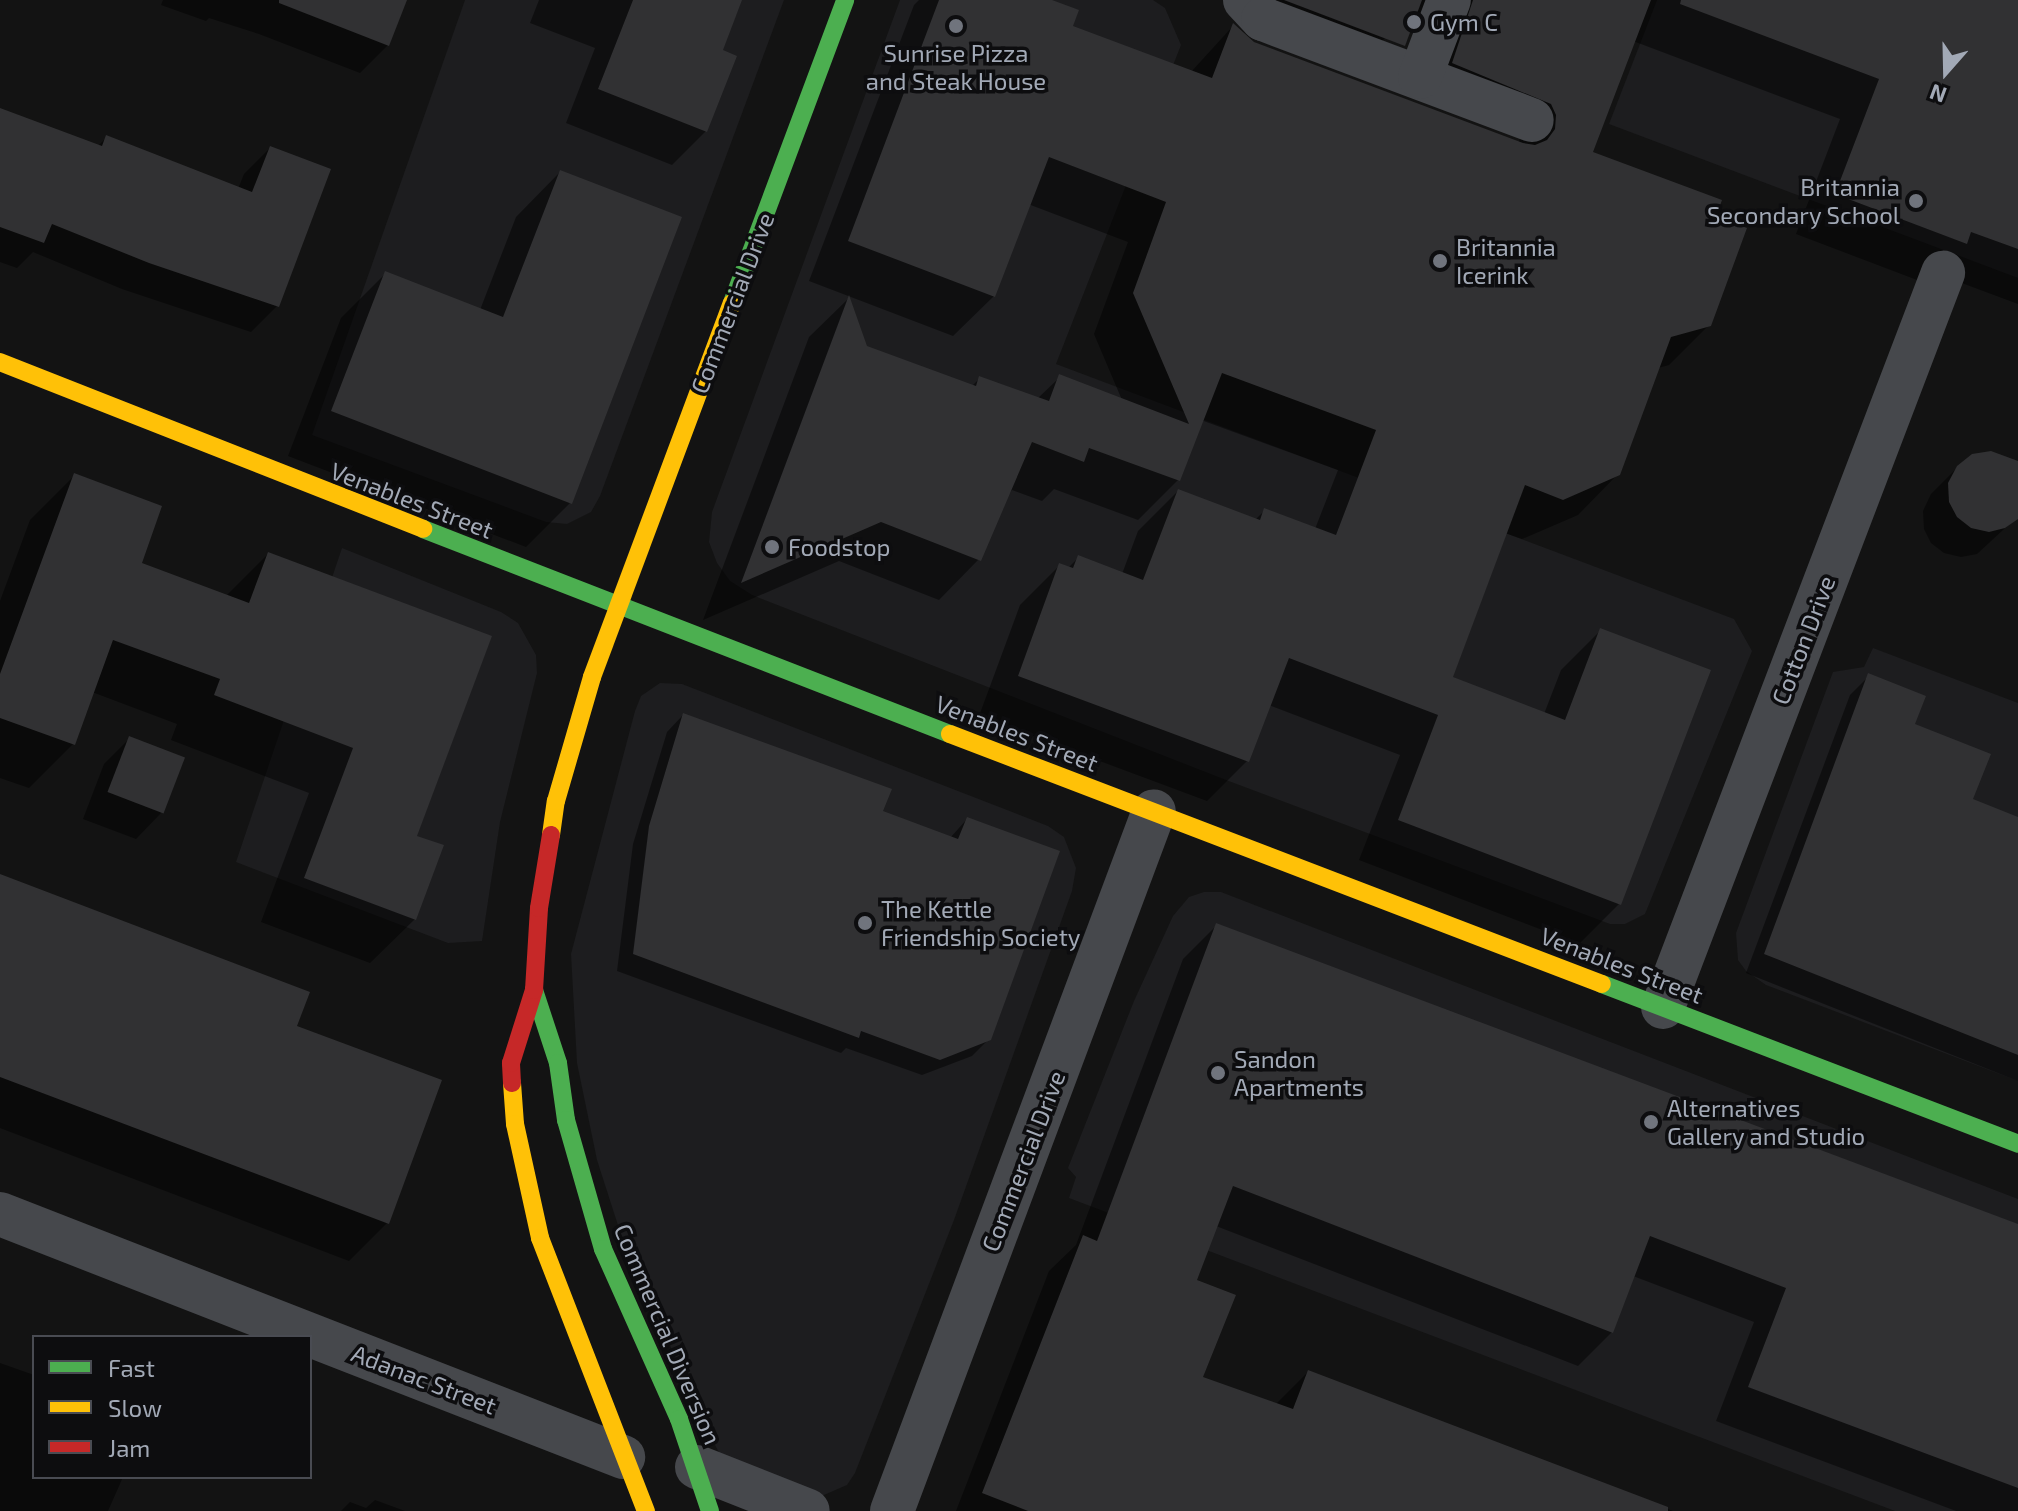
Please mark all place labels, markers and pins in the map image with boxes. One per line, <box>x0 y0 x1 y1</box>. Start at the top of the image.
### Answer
place label: Gym C <box>1430 8 1498 36</box>
marker: Gym C <box>1405 13 1423 31</box>
marker: Sunrise Pizza and Steak House <box>947 17 965 35</box>
place label: Sunrise Pizza and Steak House <box>866 39 1046 95</box>
place label: Britannia Secondary School <box>1706 173 1900 229</box>
marker: Britannia Secondary School <box>1907 192 1925 210</box>
place label: Britannia Icerink <box>1456 233 1556 289</box>
marker: Britannia Icerink <box>1431 252 1449 270</box>
place label: Foodstop <box>788 533 890 561</box>
marker: Foodstop <box>763 538 781 556</box>
place label: The Kettle Friendship Society <box>881 895 1081 951</box>
marker: The Kettle Friendship Society <box>856 914 874 932</box>
place label: Sandon Apartments <box>1234 1045 1364 1101</box>
marker: Sandon Apartments <box>1209 1064 1227 1082</box>
place label: Alternatives Gallery and Studio <box>1667 1094 1866 1150</box>
marker: Alternatives Gallery and Studio <box>1642 1113 1660 1131</box>

